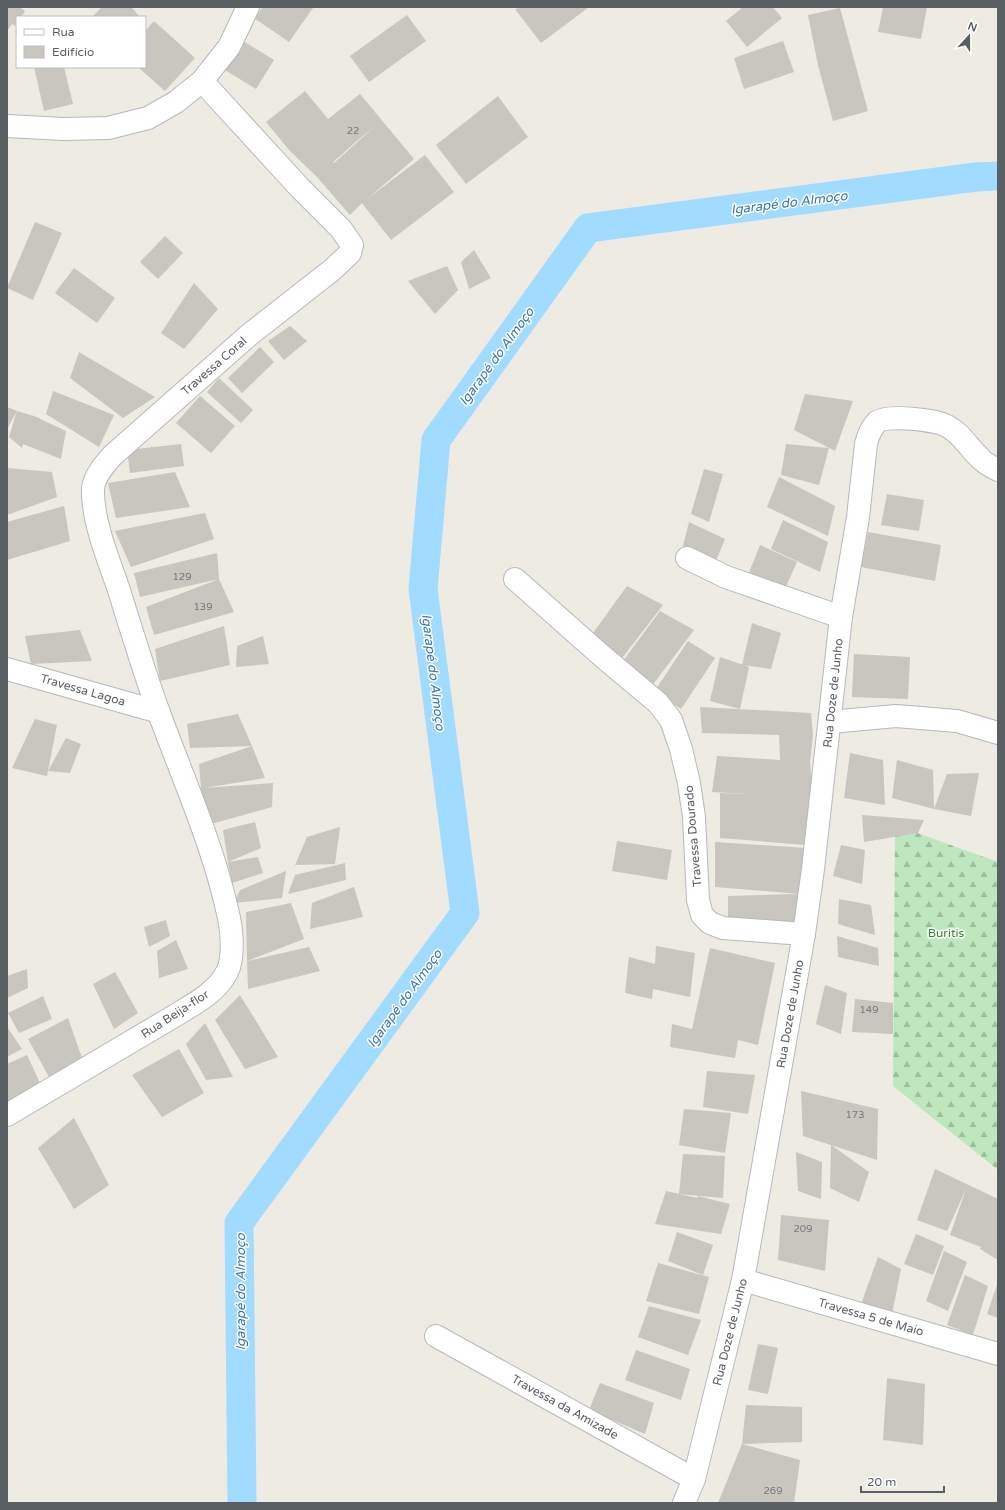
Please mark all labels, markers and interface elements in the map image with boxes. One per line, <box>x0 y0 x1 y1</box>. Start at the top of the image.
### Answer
legend <box>16 16 146 68</box>
north arrow <box>949 16 989 56</box>
text: N <box>966 19 979 35</box>
text: Rua <box>52 25 75 39</box>
text: Edifício <box>52 45 94 59</box>
house number: 22 <box>347 125 359 137</box>
water label: Igarapé do Almoço <box>730 188 849 218</box>
water label: Igarapé do Almoço <box>456 304 538 409</box>
street label: Travessa Coral <box>178 334 250 398</box>
house number: 129 <box>173 571 191 583</box>
house number: 139 <box>194 601 212 613</box>
water label: Igarapé do Almoço <box>418 613 448 732</box>
street label: Rua Doze de Junho <box>820 638 846 748</box>
street label: Travessa Lagoa <box>39 671 127 709</box>
street label: Travessa Dourado <box>682 785 704 887</box>
park label: Buritis <box>928 926 964 940</box>
water label: Igarapé do Almoço <box>364 946 446 1051</box>
street label: Rua Doze de Junho <box>774 959 806 1069</box>
street label: Rua Beija-flor <box>139 987 212 1041</box>
house number: 149 <box>860 1004 878 1016</box>
house number: 173 <box>846 1109 864 1121</box>
house number: 209 <box>794 1223 812 1235</box>
water label: Igarapé do Almoço <box>233 1232 249 1351</box>
street label: Rua Doze de Junho <box>710 1277 750 1387</box>
street label: Travessa 5 de Maio <box>817 1295 925 1339</box>
street label: Travessa da Amizade <box>509 1372 621 1442</box>
scale bar <box>861 1468 944 1494</box>
text: 20 m <box>867 1475 896 1489</box>
house number: 269 <box>764 1485 782 1497</box>

